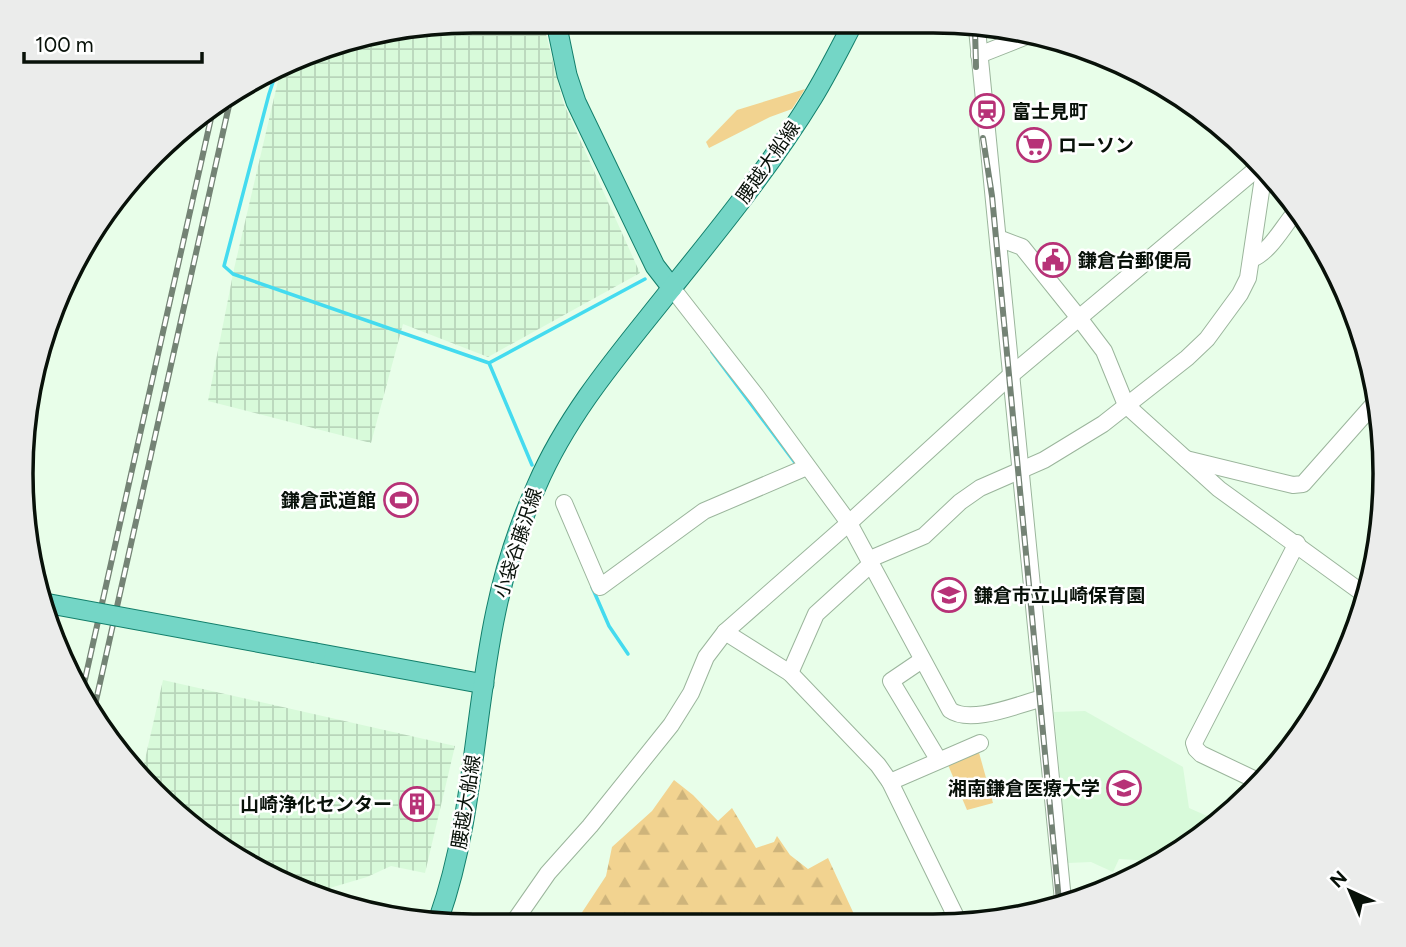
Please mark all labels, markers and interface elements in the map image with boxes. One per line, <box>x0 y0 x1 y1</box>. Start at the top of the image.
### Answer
scale bar <box>24 21 203 65</box>
text: 100 m <box>35 32 94 57</box>
station icon: 富士見町 <box>968 92 1006 130</box>
place label: 富士見町 <box>1012 100 1088 123</box>
street label: 腰越大船線 <box>731 116 805 208</box>
supermarket icon: ローソン <box>1015 126 1053 164</box>
place label: ローソン <box>1058 134 1134 157</box>
public building icon: 鎌倉台郵便局 <box>1034 241 1072 279</box>
place label: 鎌倉台郵便局 <box>1077 249 1192 272</box>
sports icon: 鎌倉武道館 <box>382 481 420 519</box>
street label: 小袋谷藤沢線 <box>489 485 547 601</box>
place label: 鎌倉武道館 <box>280 489 376 512</box>
school or university icon: 鎌倉市立山崎保育園 <box>930 576 968 614</box>
place label: 鎌倉市立山崎保育園 <box>973 584 1145 607</box>
street label: 腰越大船線 <box>447 753 485 851</box>
school or university icon: 湘南鎌倉医療大学 <box>1105 769 1143 807</box>
place label: 湘南鎌倉医療大学 <box>948 777 1100 800</box>
building icon: 山崎浄化センター <box>398 785 436 823</box>
place label: 山崎浄化センター <box>240 793 392 816</box>
north arrow <box>1315 856 1385 926</box>
text: N <box>1325 866 1352 893</box>

